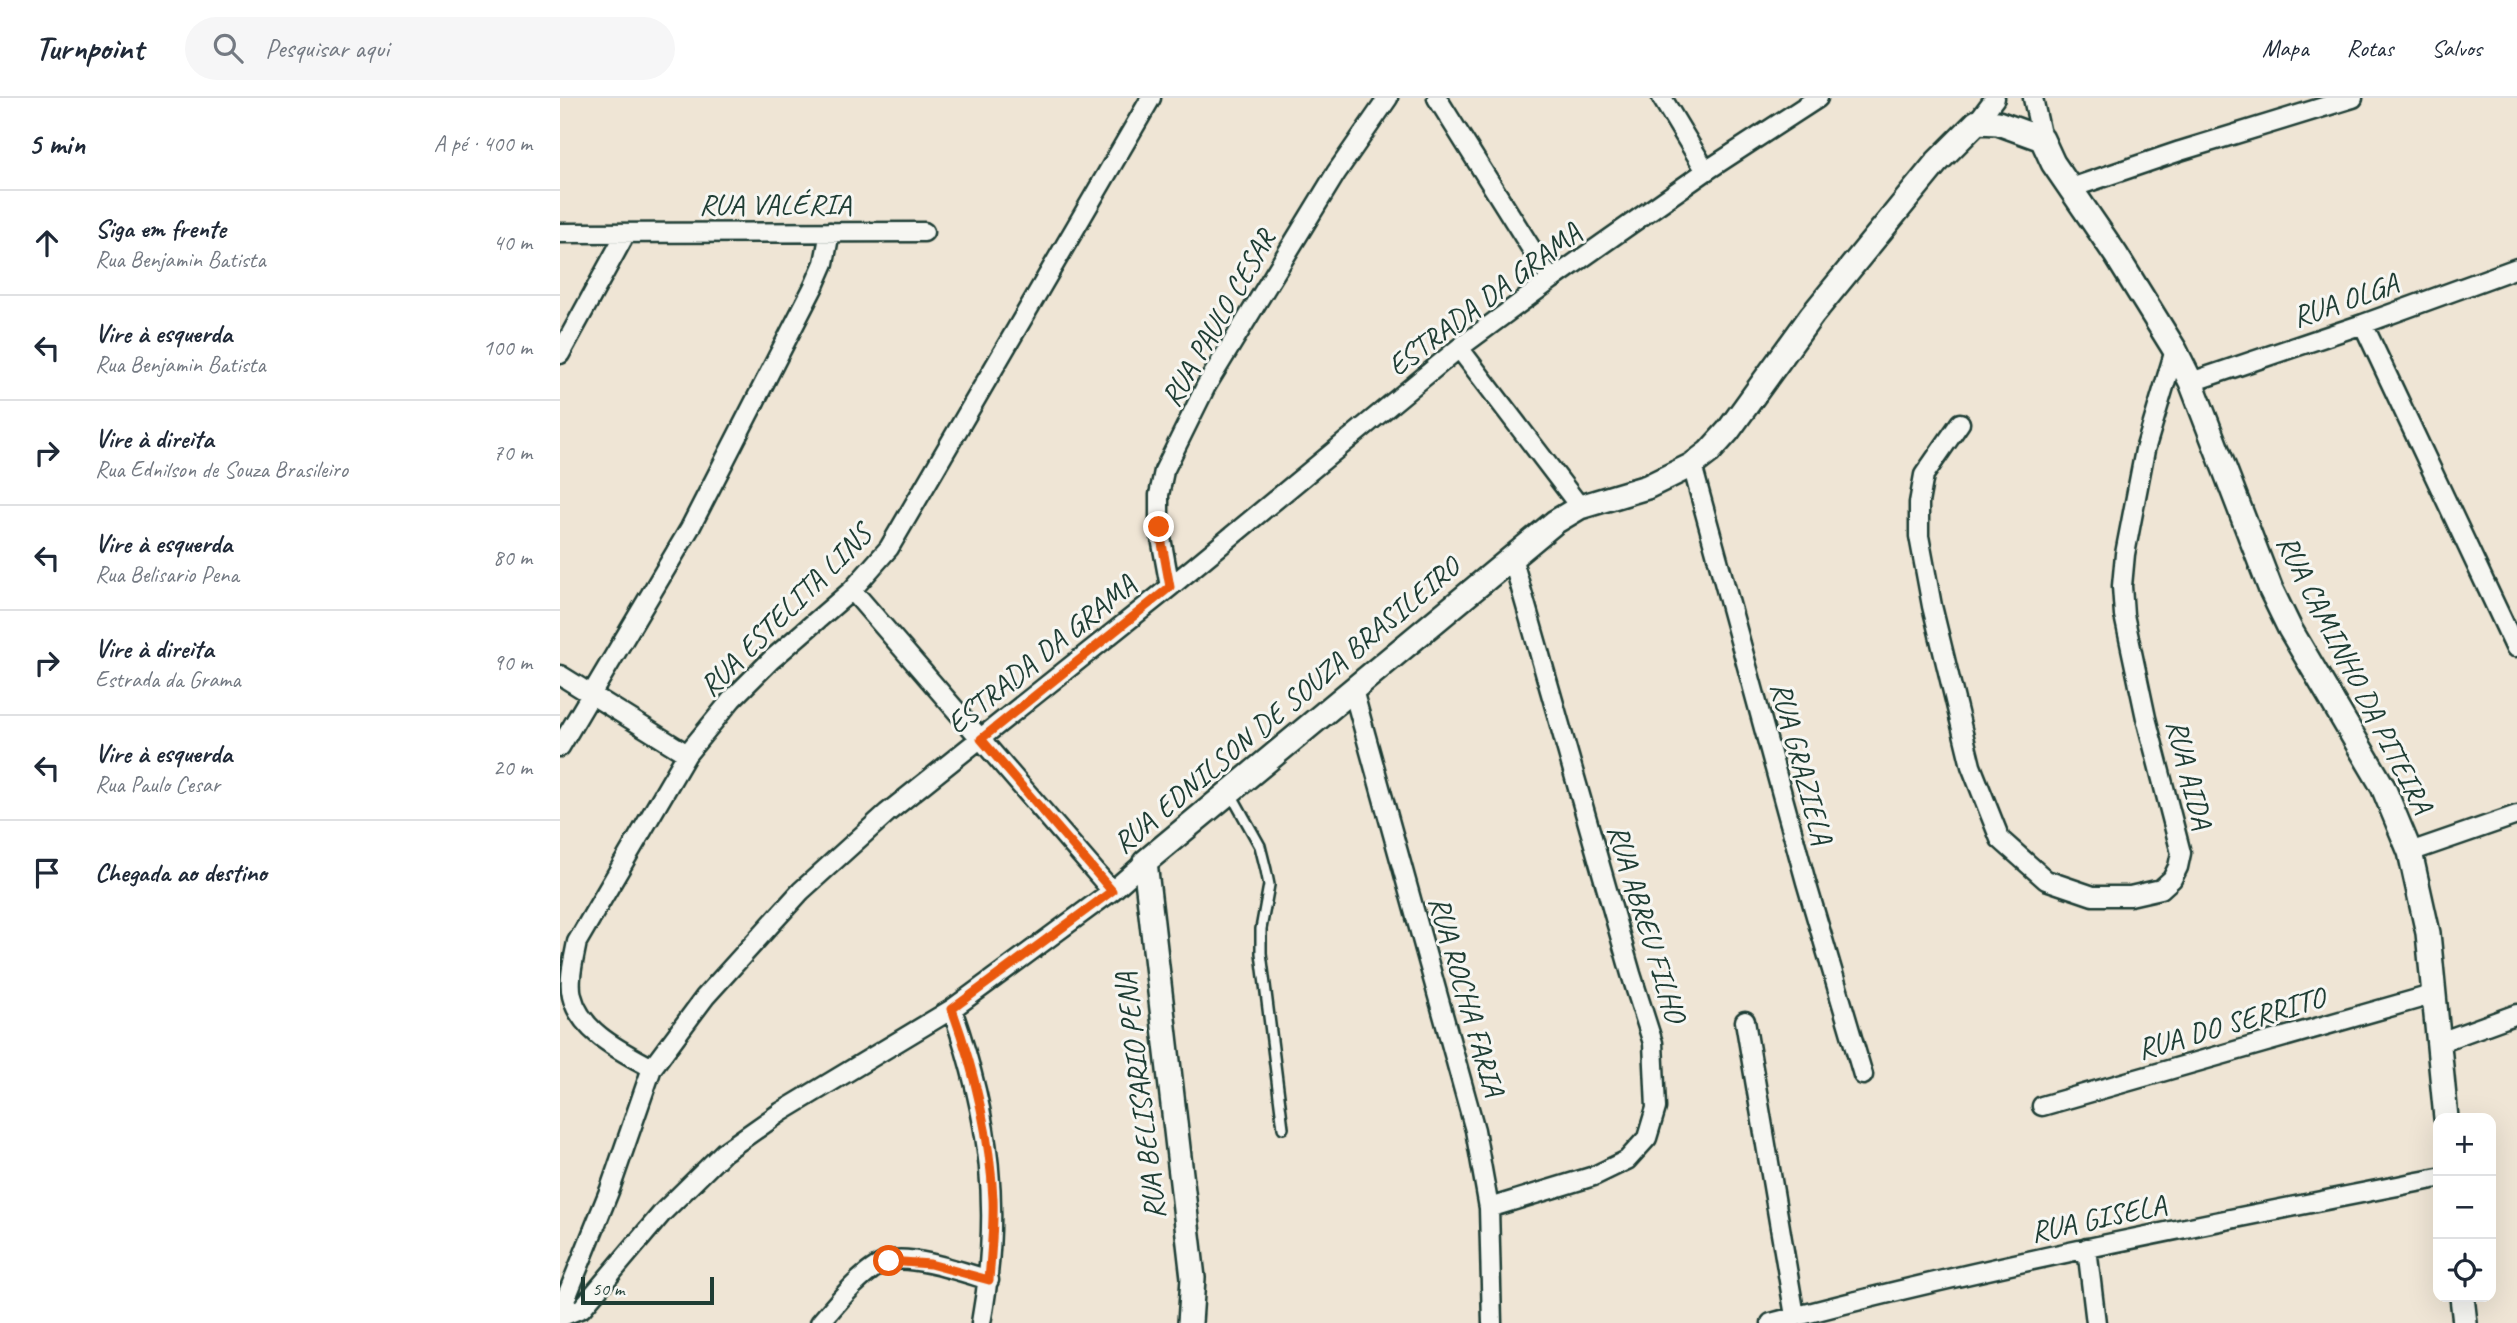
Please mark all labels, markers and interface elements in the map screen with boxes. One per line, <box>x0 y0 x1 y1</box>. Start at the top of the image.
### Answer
search box <box>185 17 675 80</box>
text: Turnpoint <box>35 27 143 69</box>
icon: search <box>209 29 247 67</box>
text: Pesquisar aqui <box>265 32 389 65</box>
text: Mapa <box>2262 33 2309 63</box>
text: Rotas <box>2347 33 2393 63</box>
text: Salvos <box>2431 33 2482 63</box>
text: 5 min <box>28 125 85 163</box>
text: A pé · 400 m <box>434 129 532 158</box>
street label: RUA VALÉRIA <box>699 185 852 223</box>
text: Siga em frente <box>95 212 226 245</box>
street label: ESTRADA DA GRAMA <box>1380 213 1589 384</box>
street label: RUA PAULO CESAR <box>1152 221 1285 413</box>
icon: ahead <box>28 224 66 262</box>
text: 40 m <box>493 228 532 257</box>
text: Rua Benjamin Batista <box>95 245 265 274</box>
street label: RUA OLGA <box>2287 264 2405 336</box>
text: Vire à esquerda <box>95 317 232 350</box>
icon: left <box>28 329 66 367</box>
text: 100 m <box>483 333 532 362</box>
text: Rua Benjamin Batista <box>95 350 265 379</box>
text: Vire à direita <box>95 422 214 455</box>
icon: right <box>28 434 66 472</box>
text: 70 m <box>493 438 532 467</box>
text: Rua Ednilson de Souza Brasileiro <box>95 455 348 484</box>
route end <box>1143 511 1174 542</box>
street label: RUA ESTELITA LINS <box>691 513 882 704</box>
text: Vire à esquerda <box>95 527 232 560</box>
street label: RUA CAMINHO DA PITEIRA <box>2268 528 2443 821</box>
icon: left <box>28 539 66 577</box>
text: 80 m <box>493 543 532 572</box>
street label: RUA EDNILSON DE SOUZA BRASILEIRO <box>1104 546 1470 862</box>
text: Rua Belisario Pena <box>95 560 239 589</box>
street label: ESTRADA DA GRAMA <box>939 565 1144 742</box>
text: Vire à direita <box>95 632 214 665</box>
icon: right <box>28 644 66 682</box>
text: 90 m <box>493 648 532 677</box>
text: Estrada da Grama <box>95 665 240 694</box>
street label: RUA GRAZIELA <box>1762 678 1842 849</box>
street label: RUA AIDA <box>2158 715 2222 833</box>
text: Vire à esquerda <box>95 737 232 770</box>
icon: left <box>28 749 66 787</box>
text: 20 m <box>493 753 532 782</box>
text: Rua Paulo Cesar <box>95 770 220 799</box>
street label: RUA ABREU FILHO <box>1599 820 1696 1029</box>
icon: arrive <box>28 854 66 892</box>
text: Chegada ao destino <box>95 856 267 889</box>
street label: RUA ROCHA FARIA <box>1420 892 1514 1102</box>
street label: RUA BELISARIO PENA <box>1106 969 1174 1222</box>
street label: RUA DO SERRITO <box>2133 977 2332 1068</box>
map controls <box>2433 1113 2496 1302</box>
button: + <box>2433 1113 2496 1176</box>
button: − <box>2433 1176 2496 1239</box>
street label: RUA GISELA <box>2027 1185 2170 1251</box>
button: locate <box>2433 1239 2496 1302</box>
route start <box>873 1245 904 1276</box>
scale bar <box>581 1274 714 1306</box>
text: 50 m <box>592 1277 624 1301</box>

